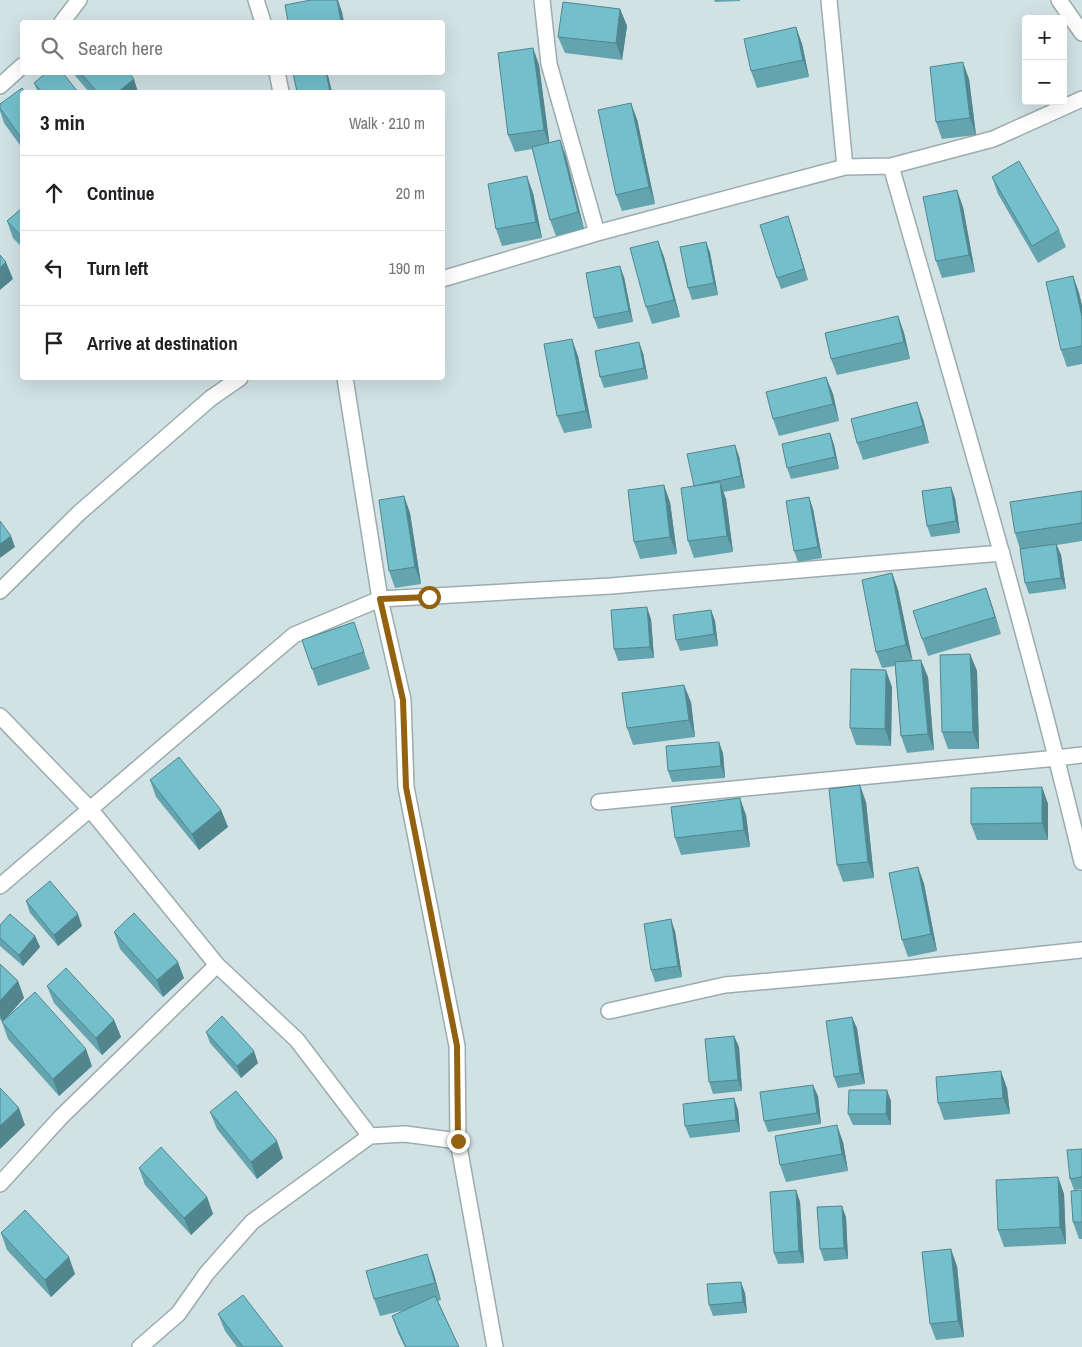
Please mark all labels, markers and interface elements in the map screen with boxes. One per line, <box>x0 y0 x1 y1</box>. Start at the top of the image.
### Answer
map controls <box>1022 15 1067 105</box>
button: + <box>1022 15 1067 60</box>
search box <box>20 20 445 75</box>
icon: search <box>38 34 66 62</box>
text: Search here <box>78 35 163 61</box>
button: − <box>1022 60 1067 105</box>
text: 3 min <box>40 108 85 137</box>
text: Walk · 210 m <box>349 112 425 134</box>
icon: ahead <box>40 179 68 207</box>
text: Continue <box>87 180 155 206</box>
text: 20 m <box>396 182 425 204</box>
icon: left <box>40 254 68 282</box>
text: Turn left <box>87 255 148 281</box>
text: 190 m <box>389 257 425 279</box>
icon: arrive <box>40 329 68 357</box>
text: Arrive at destination <box>87 330 238 356</box>
route start <box>418 586 441 609</box>
route end <box>447 1130 470 1153</box>

